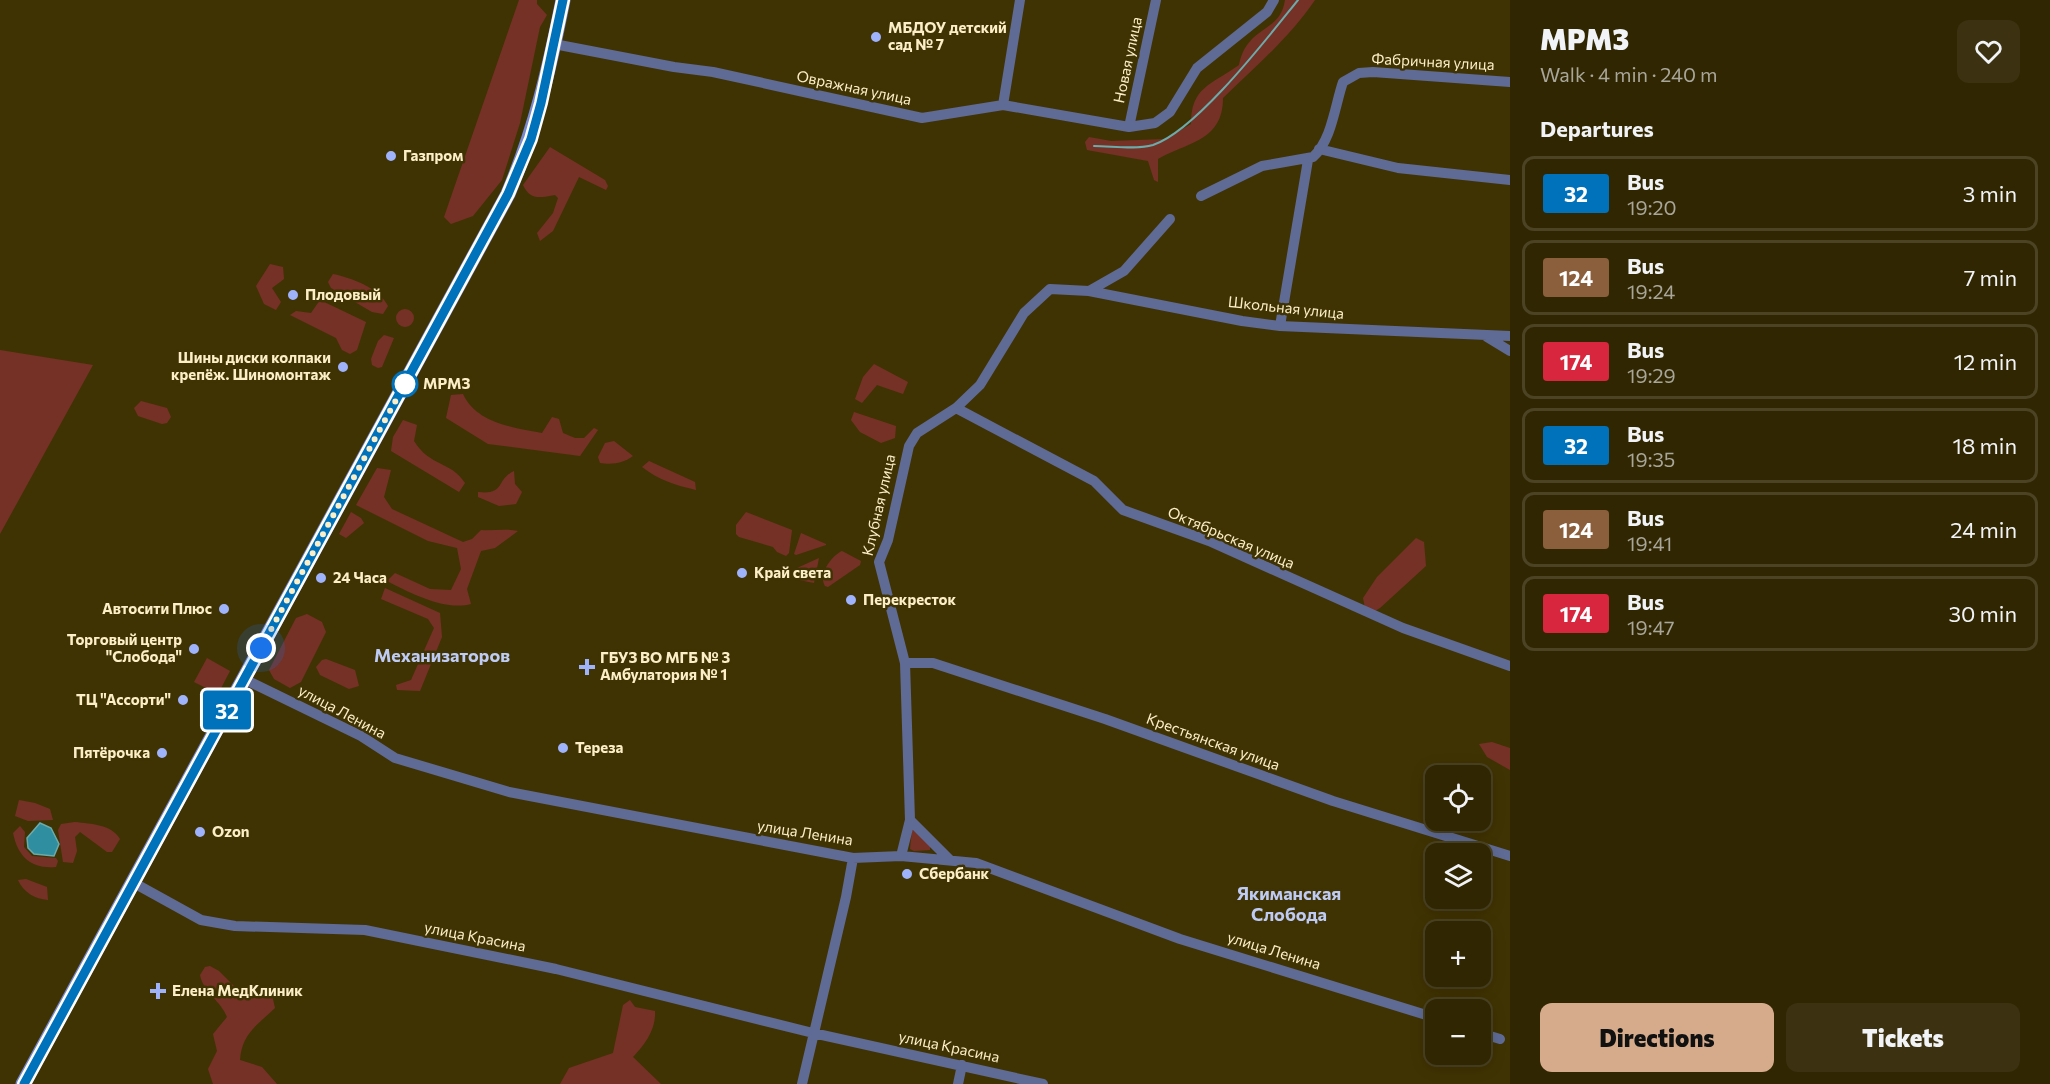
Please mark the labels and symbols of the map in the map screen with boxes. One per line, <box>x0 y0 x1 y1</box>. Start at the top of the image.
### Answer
street label: Новая улица <box>1109 15 1145 105</box>
place label: МБДОУ детский сад № 7 <box>888 18 1007 53</box>
marker: МБДОУ детский сад № 7 <box>869 30 883 44</box>
street label: Фабричная улица <box>1371 49 1495 73</box>
street label: Овражная улица <box>795 66 913 108</box>
place label: Газпром <box>403 146 463 164</box>
marker: Газпром <box>384 149 398 163</box>
place label: Плодовый <box>305 285 381 303</box>
marker: Плодовый <box>286 288 300 302</box>
street label: Школьная улица <box>1227 292 1345 322</box>
place label: Шины диски колпаки крепёж. Шиномонтаж <box>171 348 331 383</box>
marker: Шины диски колпаки крепёж. Шиномонтаж <box>336 360 350 374</box>
marker: МРМЗ <box>392 371 418 397</box>
place label: МРМЗ <box>423 374 470 392</box>
street label: Клубная улица <box>858 452 898 557</box>
street label: Октябрьская улица <box>1165 502 1297 572</box>
place label: Край света <box>754 563 831 581</box>
marker: Край света <box>735 566 749 580</box>
place label: 24 Часа <box>333 568 387 586</box>
marker: 24 Часа <box>314 571 328 585</box>
place label: Перекресток <box>863 590 957 608</box>
marker: Перекресток <box>844 593 858 607</box>
place label: Автосити Плюс <box>102 599 212 617</box>
marker: Автосити Плюс <box>217 602 231 616</box>
place label: Торговый центр "Слобода" <box>67 630 182 665</box>
your location <box>246 633 276 663</box>
marker: Торговый центр "Слобода" <box>187 642 201 656</box>
district label: Механизаторов <box>374 644 510 666</box>
place label: ГБУЗ ВО МГБ № 3 Амбулатория № 1 <box>600 648 730 683</box>
marker: ГБУЗ ВО МГБ № 3 Амбулатория № 1 <box>578 658 596 676</box>
street label: улица Ленина <box>296 681 389 742</box>
place label: ТЦ "Ассорти" <box>76 690 171 708</box>
line badge: 32 <box>200 690 254 730</box>
marker: ТЦ "Ассорти" <box>176 693 190 707</box>
street label: Крестьянская улица <box>1144 709 1282 774</box>
place label: Тереза <box>575 738 624 756</box>
marker: Тереза <box>556 741 570 755</box>
place label: Пятёрочка <box>73 743 150 761</box>
marker: Пятёрочка <box>155 746 169 760</box>
street label: улица Ленина <box>756 816 854 848</box>
place label: Ozon <box>212 822 250 840</box>
marker: Ozon <box>193 825 207 839</box>
place label: Сбербанк <box>919 864 990 882</box>
marker: Сбербанк <box>900 867 914 881</box>
district label: Якиманская Слобода <box>1237 882 1341 925</box>
street label: улица Красина <box>423 917 527 955</box>
street label: улица Ленина <box>1225 927 1323 973</box>
place label: Елена МедКлиник <box>172 981 303 999</box>
marker: Елена МедКлиник <box>149 982 167 1000</box>
street label: улица Красина <box>897 1027 1001 1066</box>

